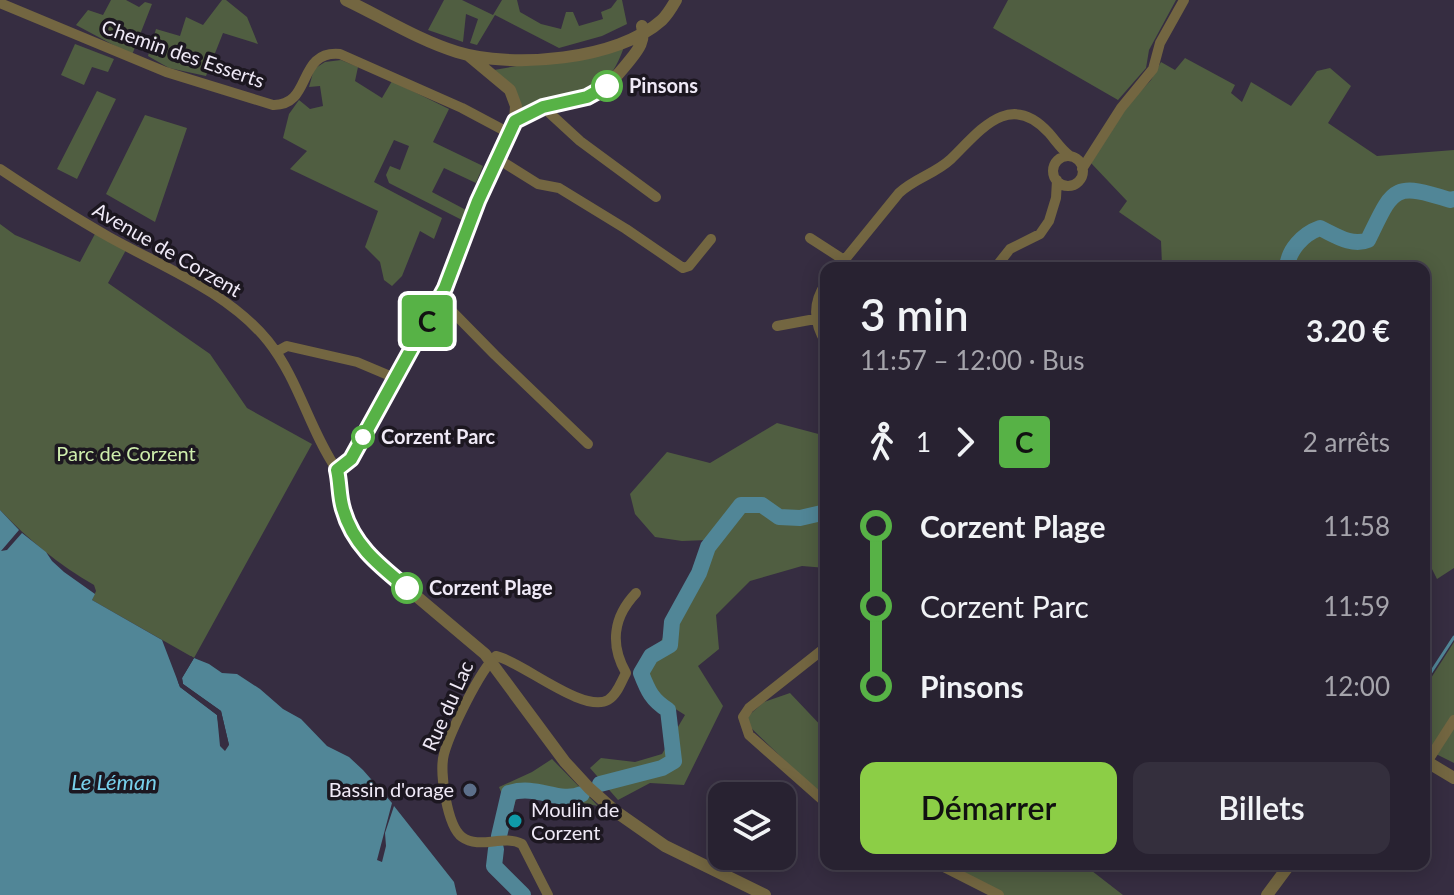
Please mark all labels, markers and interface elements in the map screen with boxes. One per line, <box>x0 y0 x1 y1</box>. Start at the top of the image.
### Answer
street label: Chemin des Esserts <box>99 14 268 92</box>
marker: Pinsons <box>592 71 622 101</box>
place label: Pinsons <box>629 73 698 97</box>
street label: Avenue de Corzent <box>89 197 246 301</box>
text: 3 min <box>860 288 969 340</box>
line badge: C <box>401 295 453 347</box>
text: C <box>418 304 436 338</box>
text: 3.20 € <box>1306 312 1390 348</box>
text: 11:57 – 12:00 · Bus <box>860 344 1084 376</box>
icon: walk <box>860 420 904 464</box>
icon: forward <box>943 420 987 464</box>
place label: Corzent Parc <box>381 424 495 448</box>
text: C <box>1015 425 1034 459</box>
marker: Corzent Parc <box>352 426 374 448</box>
text: 1 <box>916 426 931 458</box>
text: 2 arrêts <box>1303 426 1390 458</box>
park label: Parc de Corzent <box>56 441 196 465</box>
text: Corzent Plage <box>920 508 1105 544</box>
text: 11:58 <box>1323 510 1390 542</box>
marker: Corzent Plage <box>392 573 422 603</box>
place label: Corzent Plage <box>429 575 553 599</box>
text: Corzent Parc <box>920 588 1089 624</box>
text: 11:59 <box>1323 590 1390 622</box>
street label: Rue du Lac <box>417 656 478 754</box>
text: Pinsons <box>920 668 1024 704</box>
text: 12:00 <box>1323 670 1390 702</box>
button: Démarrer <box>860 762 1117 854</box>
button: Billets <box>1133 762 1390 854</box>
water label: Le Léman <box>71 768 157 795</box>
place label: Bassin d'orage <box>329 777 454 801</box>
marker: Bassin d'orage <box>461 781 479 799</box>
map controls <box>708 782 796 870</box>
button: layers <box>708 782 796 870</box>
place label: Moulin de Corzent <box>531 797 619 844</box>
marker: Moulin de Corzent <box>506 812 524 830</box>

